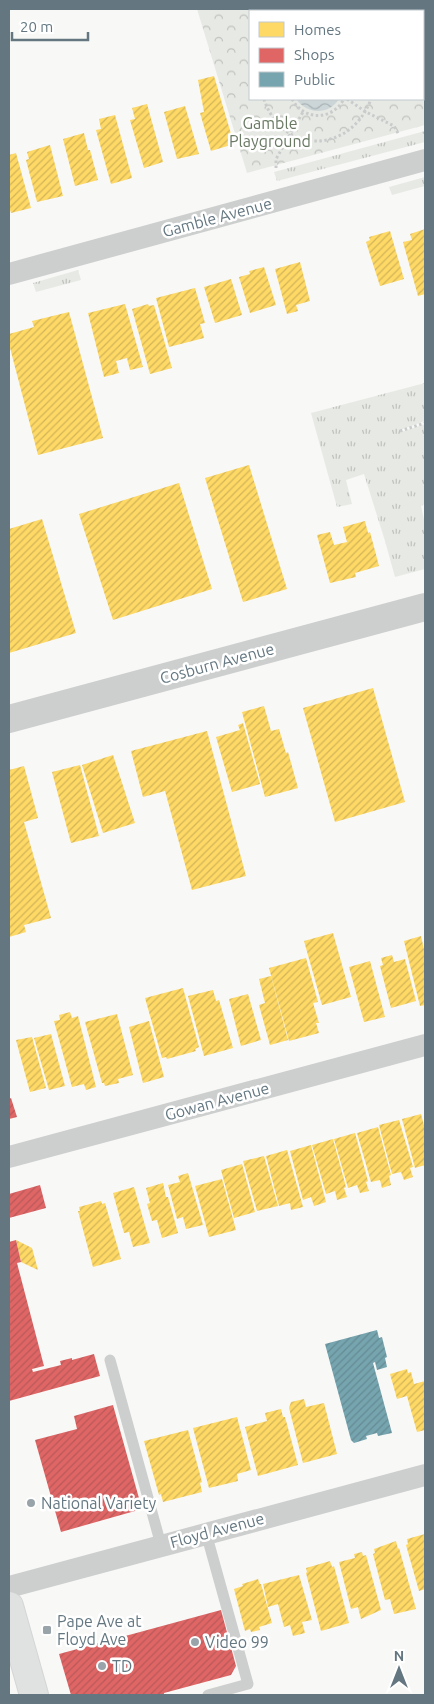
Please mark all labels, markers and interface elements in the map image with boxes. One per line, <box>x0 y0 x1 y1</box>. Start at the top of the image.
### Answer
scale bar <box>12 10 89 42</box>
legend <box>249 10 424 100</box>
text: 20 m <box>20 18 53 35</box>
text: Homes <box>294 21 341 38</box>
text: Shops <box>294 46 335 63</box>
text: Public <box>294 71 335 88</box>
park label: Gamble Playground <box>229 114 311 150</box>
street label: Gamble Avenue <box>160 194 274 240</box>
street label: Cosburn Avenue <box>158 639 276 687</box>
street label: Gowan Avenue <box>163 1078 271 1124</box>
place label: National Variety <box>41 1494 157 1512</box>
marker: National Variety <box>25 1497 37 1509</box>
street label: Floyd Avenue <box>168 1509 266 1551</box>
place label: Pape Ave at Floyd Ave <box>57 1612 142 1648</box>
marker: Pape Ave at Floyd Ave <box>41 1624 53 1636</box>
place label: Video 99 <box>205 1633 269 1651</box>
marker: Video 99 <box>189 1636 201 1648</box>
north arrow <box>374 1644 424 1694</box>
text: N <box>394 1648 404 1664</box>
place label: TD <box>112 1657 132 1675</box>
marker: TD <box>96 1660 108 1672</box>

